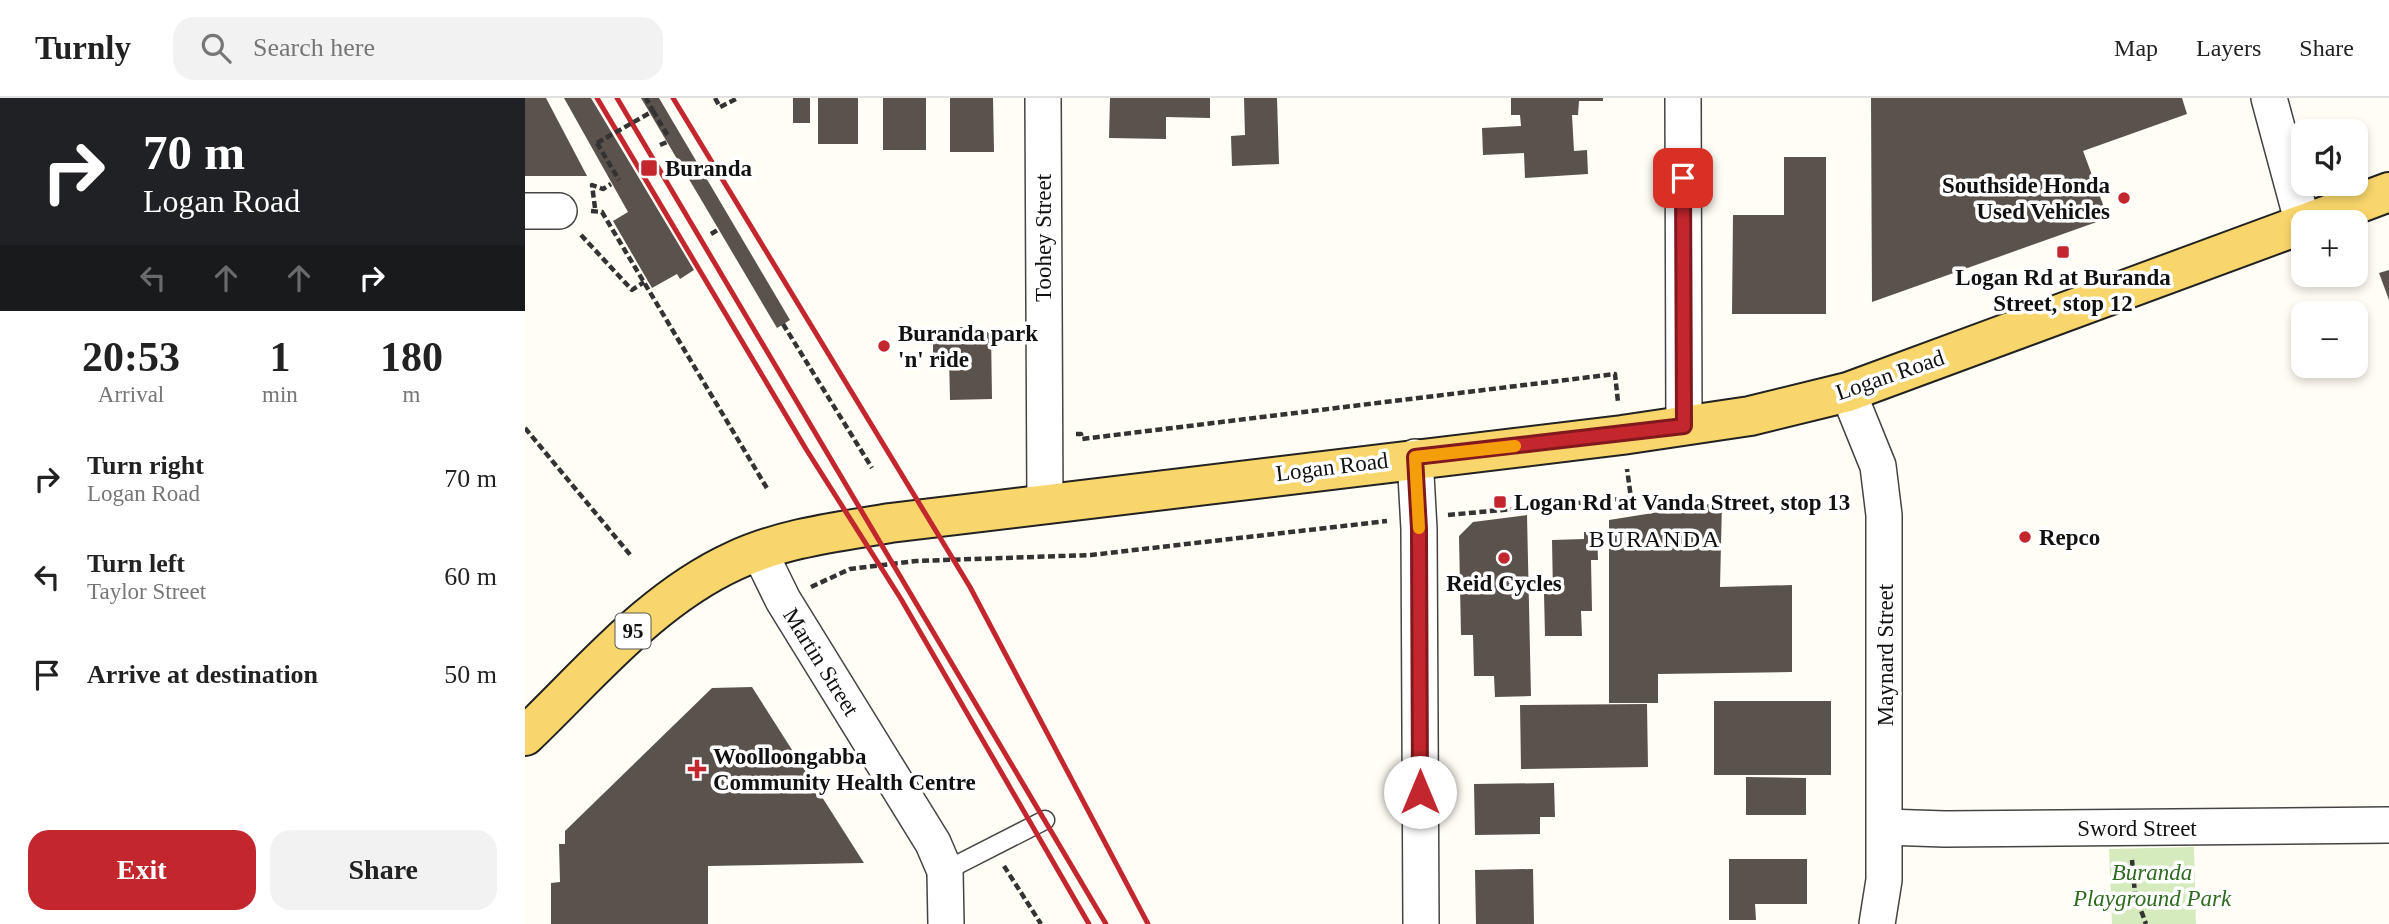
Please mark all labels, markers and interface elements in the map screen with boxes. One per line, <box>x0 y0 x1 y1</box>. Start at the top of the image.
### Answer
search box <box>173 17 663 80</box>
icon: search <box>197 29 235 67</box>
text: Turnly <box>35 30 131 66</box>
text: Search here <box>253 33 375 62</box>
text: Map <box>2114 35 2158 61</box>
text: Layers <box>2196 35 2261 61</box>
text: Share <box>2299 35 2354 61</box>
map controls <box>2291 119 2368 378</box>
button: sound <box>2291 119 2368 196</box>
text: 70 m <box>143 125 245 180</box>
icon: right <box>28 126 119 217</box>
pin <box>1653 148 1713 208</box>
place label: Buranda <box>665 156 752 181</box>
marker: Buranda <box>639 158 659 178</box>
icon: arrive <box>1664 159 1702 197</box>
street label: Toohey Street <box>1031 173 1056 302</box>
place label: Southside Honda Used Vehicles <box>1942 173 2110 224</box>
text: Logan Road <box>143 183 300 219</box>
marker: Southside Honda Used Vehicles <box>2116 190 2132 206</box>
button: + <box>2291 210 2368 287</box>
marker: Logan Rd at Buranda Street, stop 12 <box>2055 244 2071 260</box>
icon: left <box>134 259 172 297</box>
icon: ahead <box>207 259 245 297</box>
icon: ahead <box>280 259 318 297</box>
icon: right <box>353 259 391 297</box>
place label: Logan Rd at Buranda Street, stop 12 <box>1955 265 2171 316</box>
button: − <box>2291 301 2368 378</box>
place label: Buranda park 'n' ride <box>898 321 1038 372</box>
text: 20:53 <box>82 334 180 380</box>
text: 1 <box>269 334 290 380</box>
text: 180 <box>380 334 443 380</box>
marker: Buranda park 'n' ride <box>876 338 892 354</box>
street label: Logan Road <box>1832 345 1948 405</box>
text: Arrival <box>98 382 164 407</box>
text: min <box>262 382 298 407</box>
text: m <box>402 382 420 407</box>
street label: Logan Road <box>1274 448 1390 486</box>
text: Turn right <box>87 451 204 480</box>
icon: right <box>28 460 66 498</box>
text: 70 m <box>444 464 497 493</box>
text: Logan Road <box>87 481 200 506</box>
place label: Logan Rd at Vanda Street, stop 13 <box>1514 490 1850 515</box>
marker: Logan Rd at Vanda Street, stop 13 <box>1492 494 1508 510</box>
place label: Repco <box>2039 525 2100 550</box>
district label: BURANDA <box>1589 526 1721 552</box>
marker: Repco <box>2017 529 2033 545</box>
text: Turn left <box>87 549 185 578</box>
marker: Reid Cycles <box>1496 550 1512 566</box>
icon: left <box>28 558 66 596</box>
text: 60 m <box>444 562 497 591</box>
place label: Reid Cycles <box>1446 571 1562 596</box>
text: Taylor Street <box>87 579 206 604</box>
street label: Maynard Street <box>1873 583 1898 726</box>
street label: Martin Street <box>778 604 864 721</box>
road number: 95 <box>615 614 651 648</box>
icon: arrive <box>28 656 66 694</box>
text: Arrive at destination <box>87 660 318 689</box>
text: 50 m <box>444 660 497 689</box>
place label: Woolloongabba Community Health Centre <box>713 744 976 795</box>
position arrow <box>1383 755 1457 829</box>
marker: Woolloongabba Community Health Centre <box>687 759 707 779</box>
street label: Sword Street <box>2077 816 2197 841</box>
button: Exit <box>28 830 256 910</box>
button: Share <box>270 830 497 910</box>
park label: Buranda Playground Park <box>2072 860 2232 911</box>

